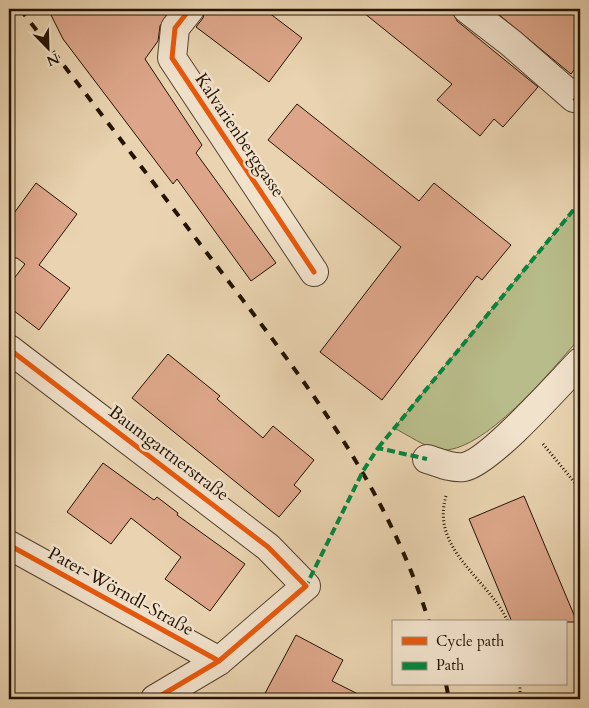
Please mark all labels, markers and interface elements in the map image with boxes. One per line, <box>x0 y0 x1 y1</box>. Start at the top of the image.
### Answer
north arrow <box>22 22 72 72</box>
text: N <box>44 48 62 71</box>
street label: Kalvarienberggasse <box>189 68 291 202</box>
street label: Baumgartnerstraße <box>103 400 234 507</box>
street label: Pater-Wörndl-Straße <box>43 541 198 642</box>
legend <box>392 620 566 686</box>
text: Cycle path <box>436 631 505 651</box>
text: Path <box>436 655 465 675</box>

